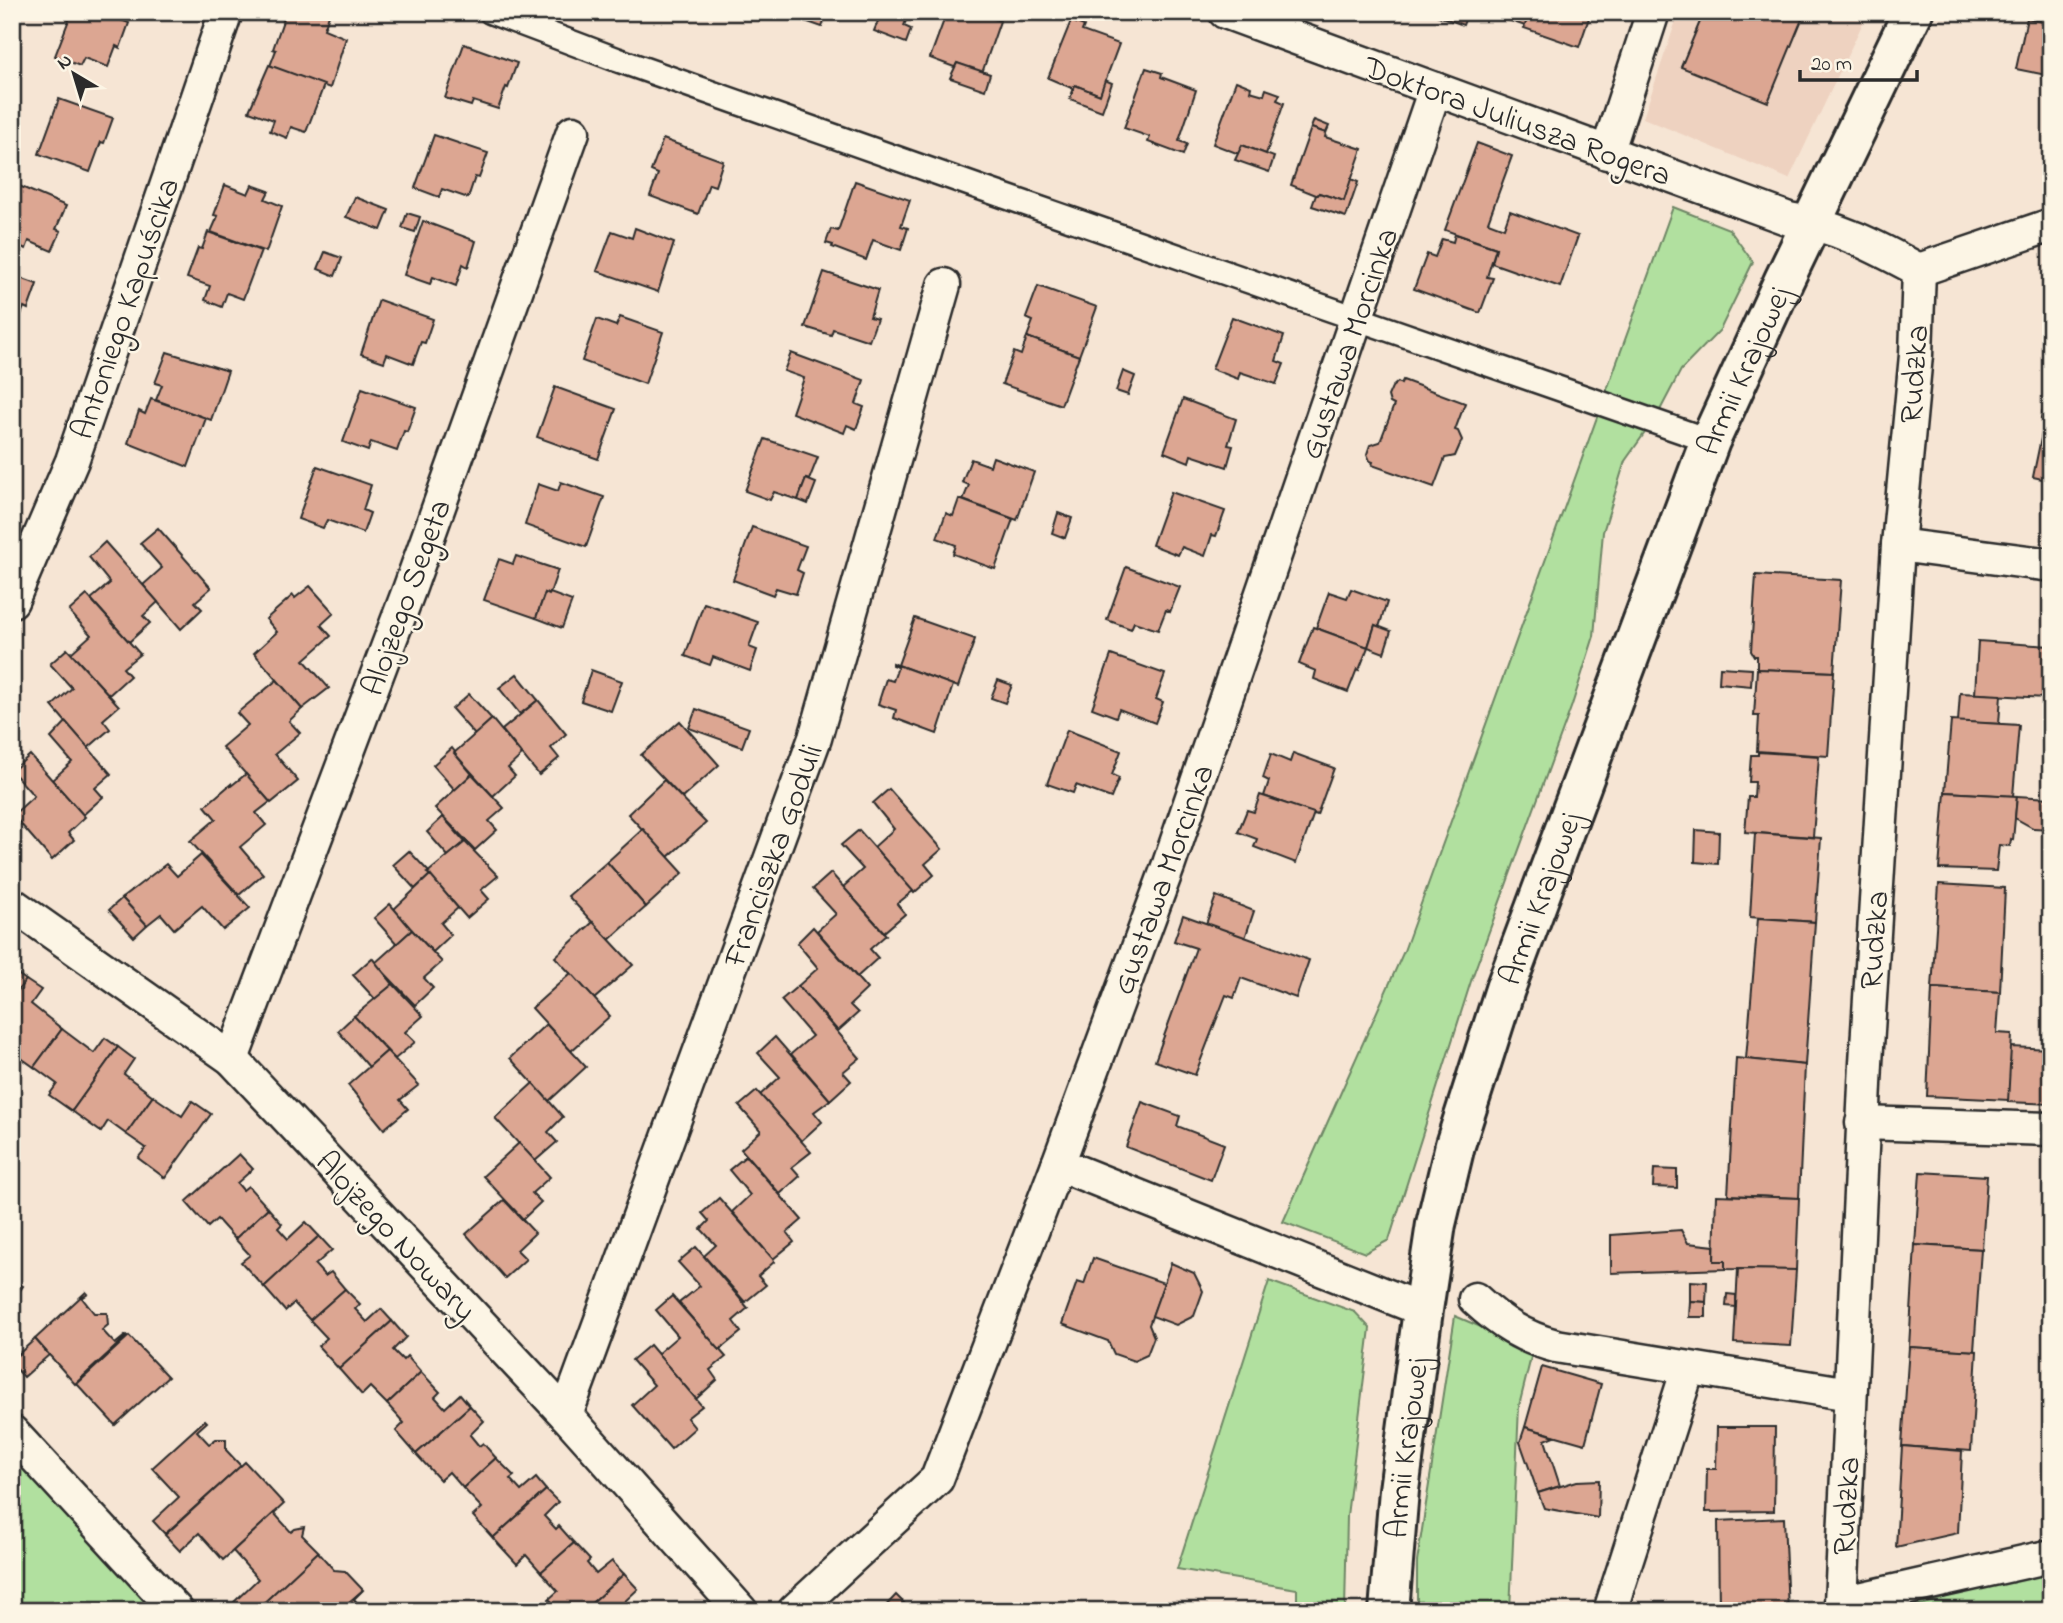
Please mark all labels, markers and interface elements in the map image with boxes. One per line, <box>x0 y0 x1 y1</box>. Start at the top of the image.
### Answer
north arrow <box>38 38 108 108</box>
scale bar <box>1800 38 1918 82</box>
street label: Doktora Juliusza Rogera <box>1356 45 1677 201</box>
text: N <box>52 48 79 77</box>
text: 20 m <box>1811 50 1852 80</box>
street label: Antoniego Kapuścika <box>61 172 194 446</box>
street label: Gustawa Morcinka <box>1290 222 1413 466</box>
street label: Armii Krajowej <box>1687 279 1805 463</box>
street label: Rudzka <box>1890 323 1943 425</box>
street label: Alojzego Segeta <box>351 493 466 703</box>
street label: Franciszka Goduli <box>713 738 837 975</box>
street label: Gustawa Morcinka <box>1102 759 1229 1002</box>
street label: Armii Krajowej <box>1488 806 1596 993</box>
street label: Rudzka <box>1850 889 1903 991</box>
street label: Alojzego Nowary <box>303 1141 486 1333</box>
street label: Armii Krajowej <box>1375 1355 1443 1540</box>
street label: Rudzka <box>1822 1456 1875 1557</box>

